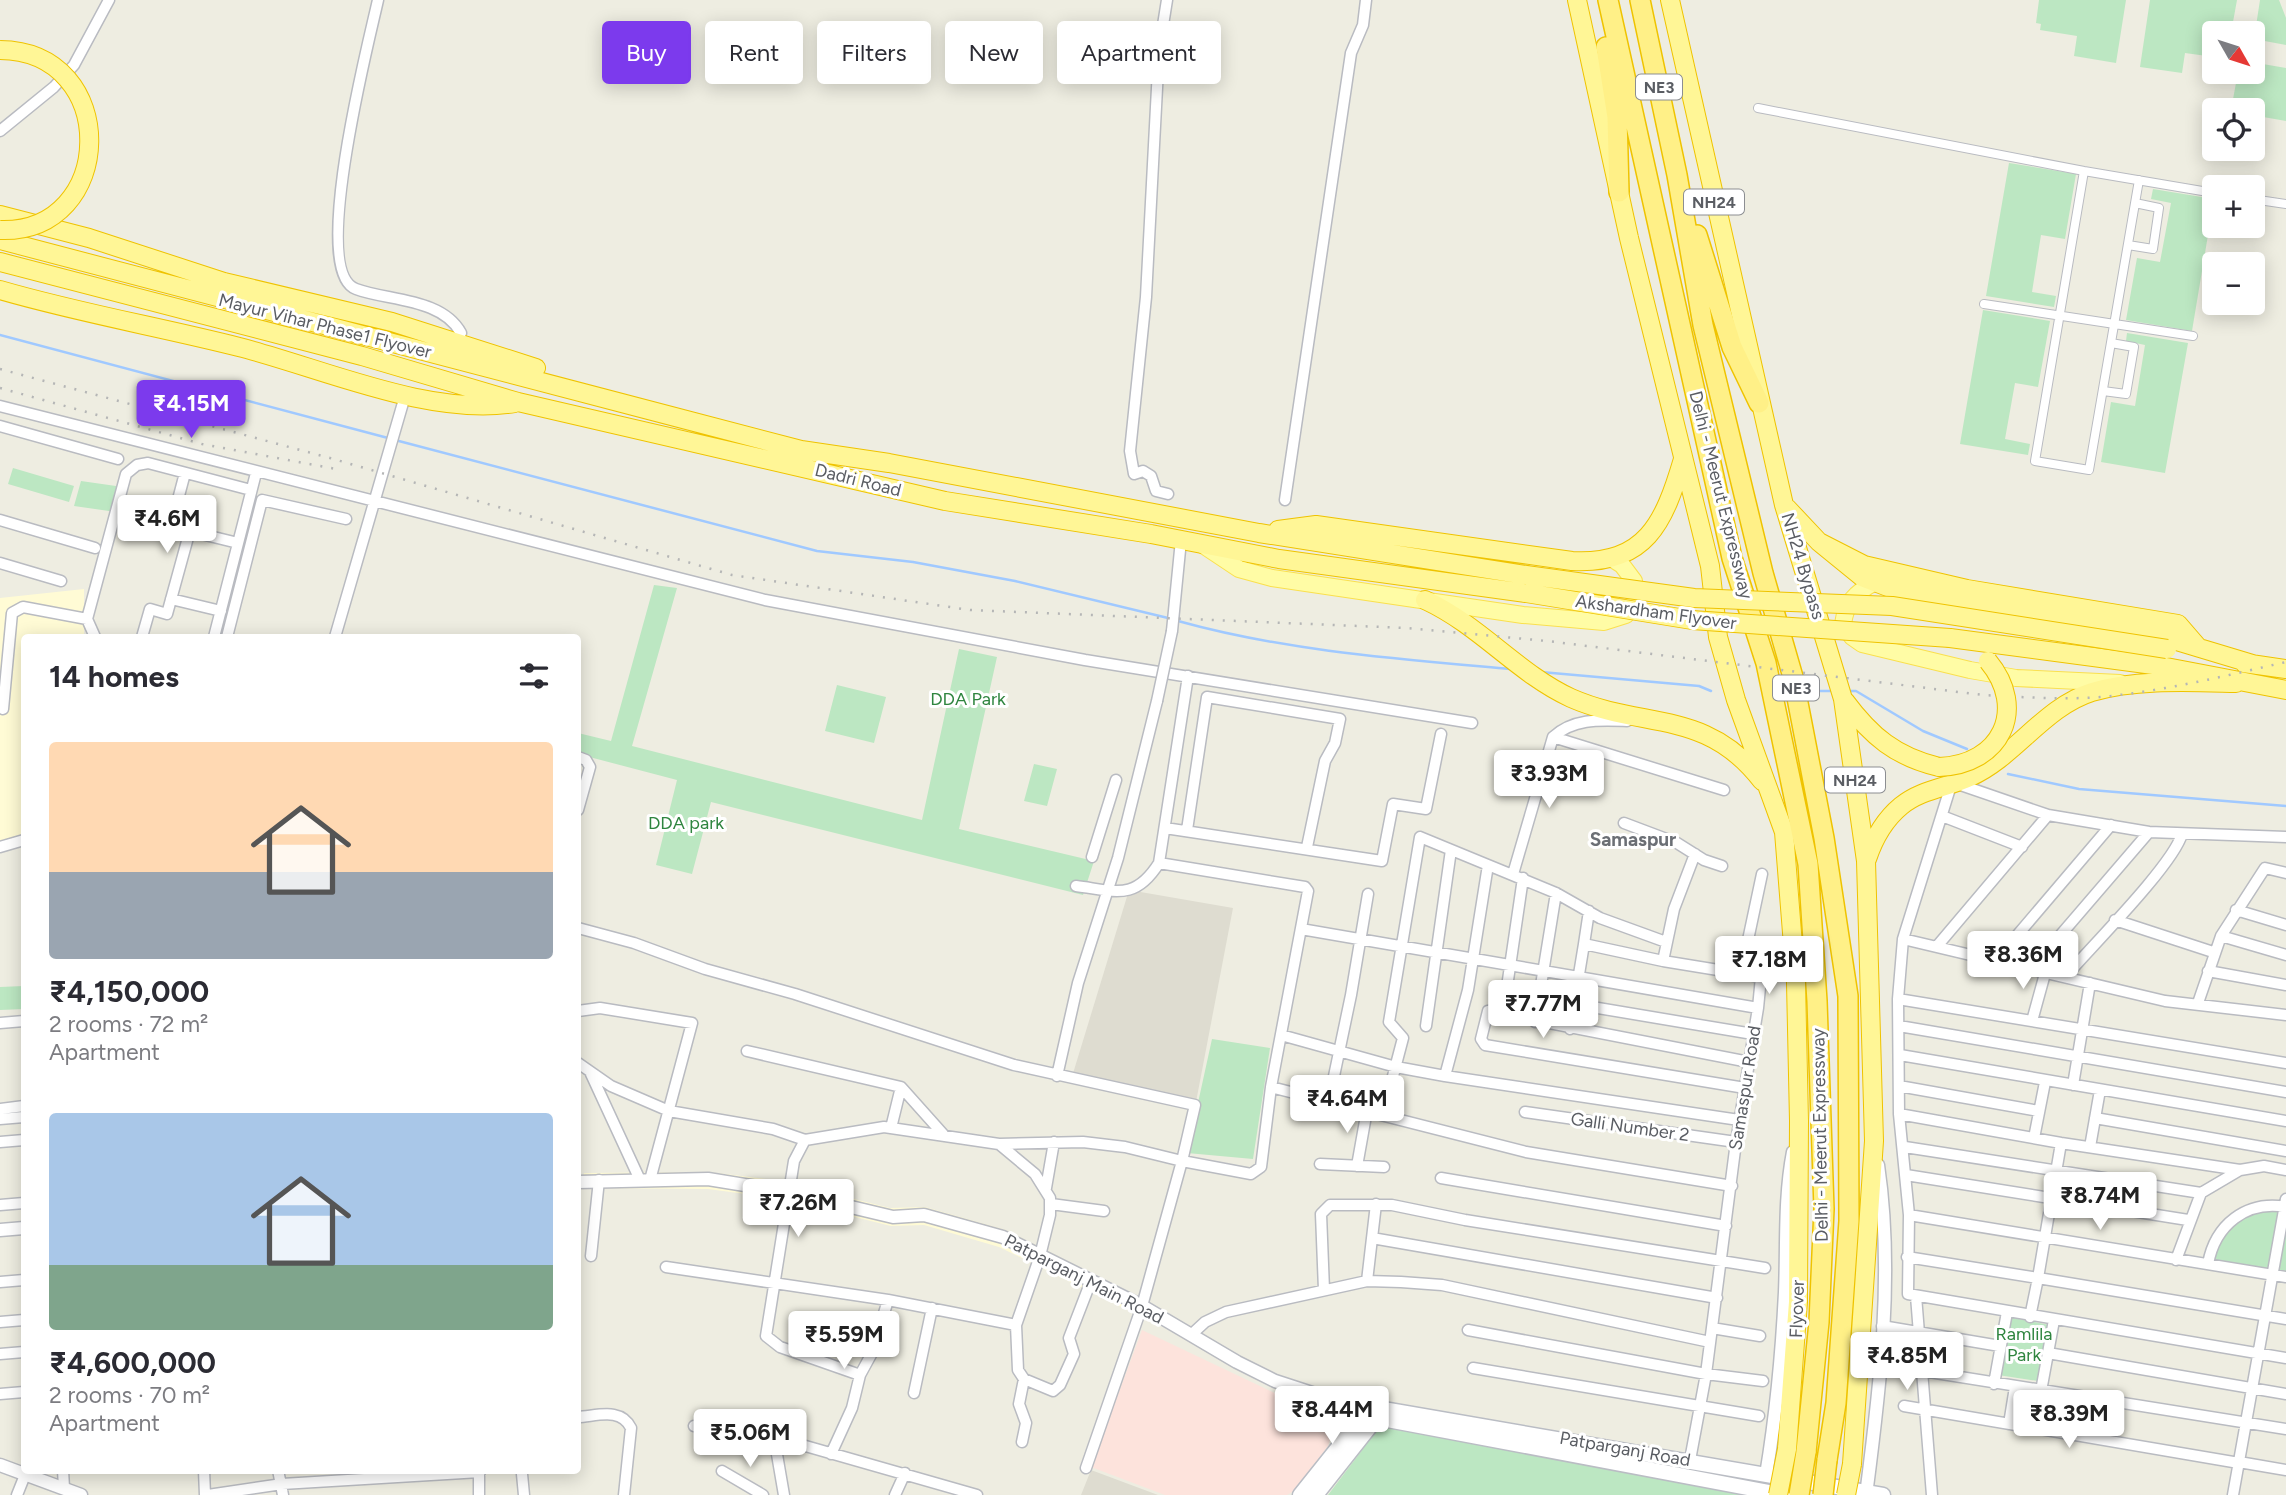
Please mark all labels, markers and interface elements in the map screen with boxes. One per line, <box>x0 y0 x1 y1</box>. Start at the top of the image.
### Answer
chip: Buy <box>602 21 691 84</box>
chip: Rent <box>705 21 803 84</box>
chip: Filters <box>817 21 931 84</box>
chip: New <box>945 21 1043 84</box>
chip: Apartment <box>1057 21 1221 84</box>
north arrow <box>2202 21 2264 84</box>
map controls <box>2202 21 2265 315</box>
road number: NE3 <box>1636 74 1682 100</box>
button: locate <box>2202 98 2265 161</box>
button: + <box>2202 175 2265 238</box>
road number: NH24 <box>1684 190 1744 214</box>
button: − <box>2202 252 2265 315</box>
street label: Mayur Vihar Phase1 Flyover <box>216 289 434 363</box>
pin: ₹4.15M <box>134 380 248 440</box>
text: ₹4.15M <box>153 389 229 417</box>
street label: Delhi - Meerut Expressway <box>1684 389 1758 602</box>
street label: Dadri Road <box>813 459 903 501</box>
pin: ₹4.6M <box>118 496 216 555</box>
text: ₹4.6M <box>133 504 201 532</box>
street label: NH24 Bypass <box>1776 510 1830 622</box>
street label: Akshardham Flyover <box>1574 590 1738 634</box>
icon: filters <box>515 657 553 695</box>
text: 14 homes <box>49 658 179 695</box>
road number: NE3 <box>1773 676 1819 701</box>
park label: DDA Park <box>930 688 1006 710</box>
pin: ₹3.93M <box>1492 750 1606 810</box>
text: ₹3.93M <box>1510 759 1588 787</box>
road number: NH24 <box>1825 768 1885 792</box>
icon: home <box>238 787 364 913</box>
park label: DDA park <box>648 812 724 834</box>
district label: Samaspur <box>1590 828 1676 851</box>
pin: ₹8.36M <box>1966 932 2080 991</box>
pin: ₹7.18M <box>1712 936 1826 996</box>
text: ₹8.36M <box>1983 940 2063 968</box>
text: ₹7.18M <box>1731 945 1807 973</box>
text: ₹4,150,000 <box>49 973 209 1010</box>
pin: ₹7.77M <box>1486 981 1600 1040</box>
text: ₹7.77M <box>1504 989 1582 1017</box>
text: 2 rooms · 72 m² <box>49 1010 208 1038</box>
street label: Samaspur Road <box>1724 1024 1766 1152</box>
street label: Delhi - Meerut Expressway <box>1807 1027 1833 1242</box>
text: Apartment <box>49 1038 160 1066</box>
pin: ₹4.64M <box>1290 1076 1404 1135</box>
text: ₹4.64M <box>1306 1084 1388 1112</box>
street label: Galli Number 2 <box>1569 1108 1691 1146</box>
icon: home <box>238 1158 364 1284</box>
pin: ₹8.74M <box>2043 1172 2157 1232</box>
pin: ₹7.26M <box>741 1180 855 1239</box>
text: ₹8.74M <box>2060 1181 2140 1209</box>
text: ₹7.26M <box>759 1188 837 1216</box>
street label: Patparganj Main Road <box>1001 1229 1167 1329</box>
street label: Flyover <box>1785 1280 1809 1338</box>
pin: ₹5.59M <box>787 1312 901 1371</box>
text: ₹5.59M <box>804 1320 884 1348</box>
park label: Ramlila Park <box>1995 1323 2053 1366</box>
pin: ₹4.85M <box>1850 1332 1964 1392</box>
text: ₹4.85M <box>1866 1341 1948 1369</box>
text: ₹4,600,000 <box>49 1344 216 1381</box>
text: 2 rooms · 70 m² <box>49 1381 210 1409</box>
pin: ₹8.44M <box>1275 1386 1389 1446</box>
pin: ₹8.39M <box>2012 1390 2126 1450</box>
text: ₹8.44M <box>1291 1395 1373 1423</box>
text: ₹8.39M <box>2029 1399 2109 1427</box>
text: Apartment <box>49 1409 160 1437</box>
pin: ₹5.06M <box>693 1410 807 1469</box>
text: ₹5.06M <box>710 1418 790 1446</box>
street label: Patparganj Road <box>1558 1427 1692 1471</box>

